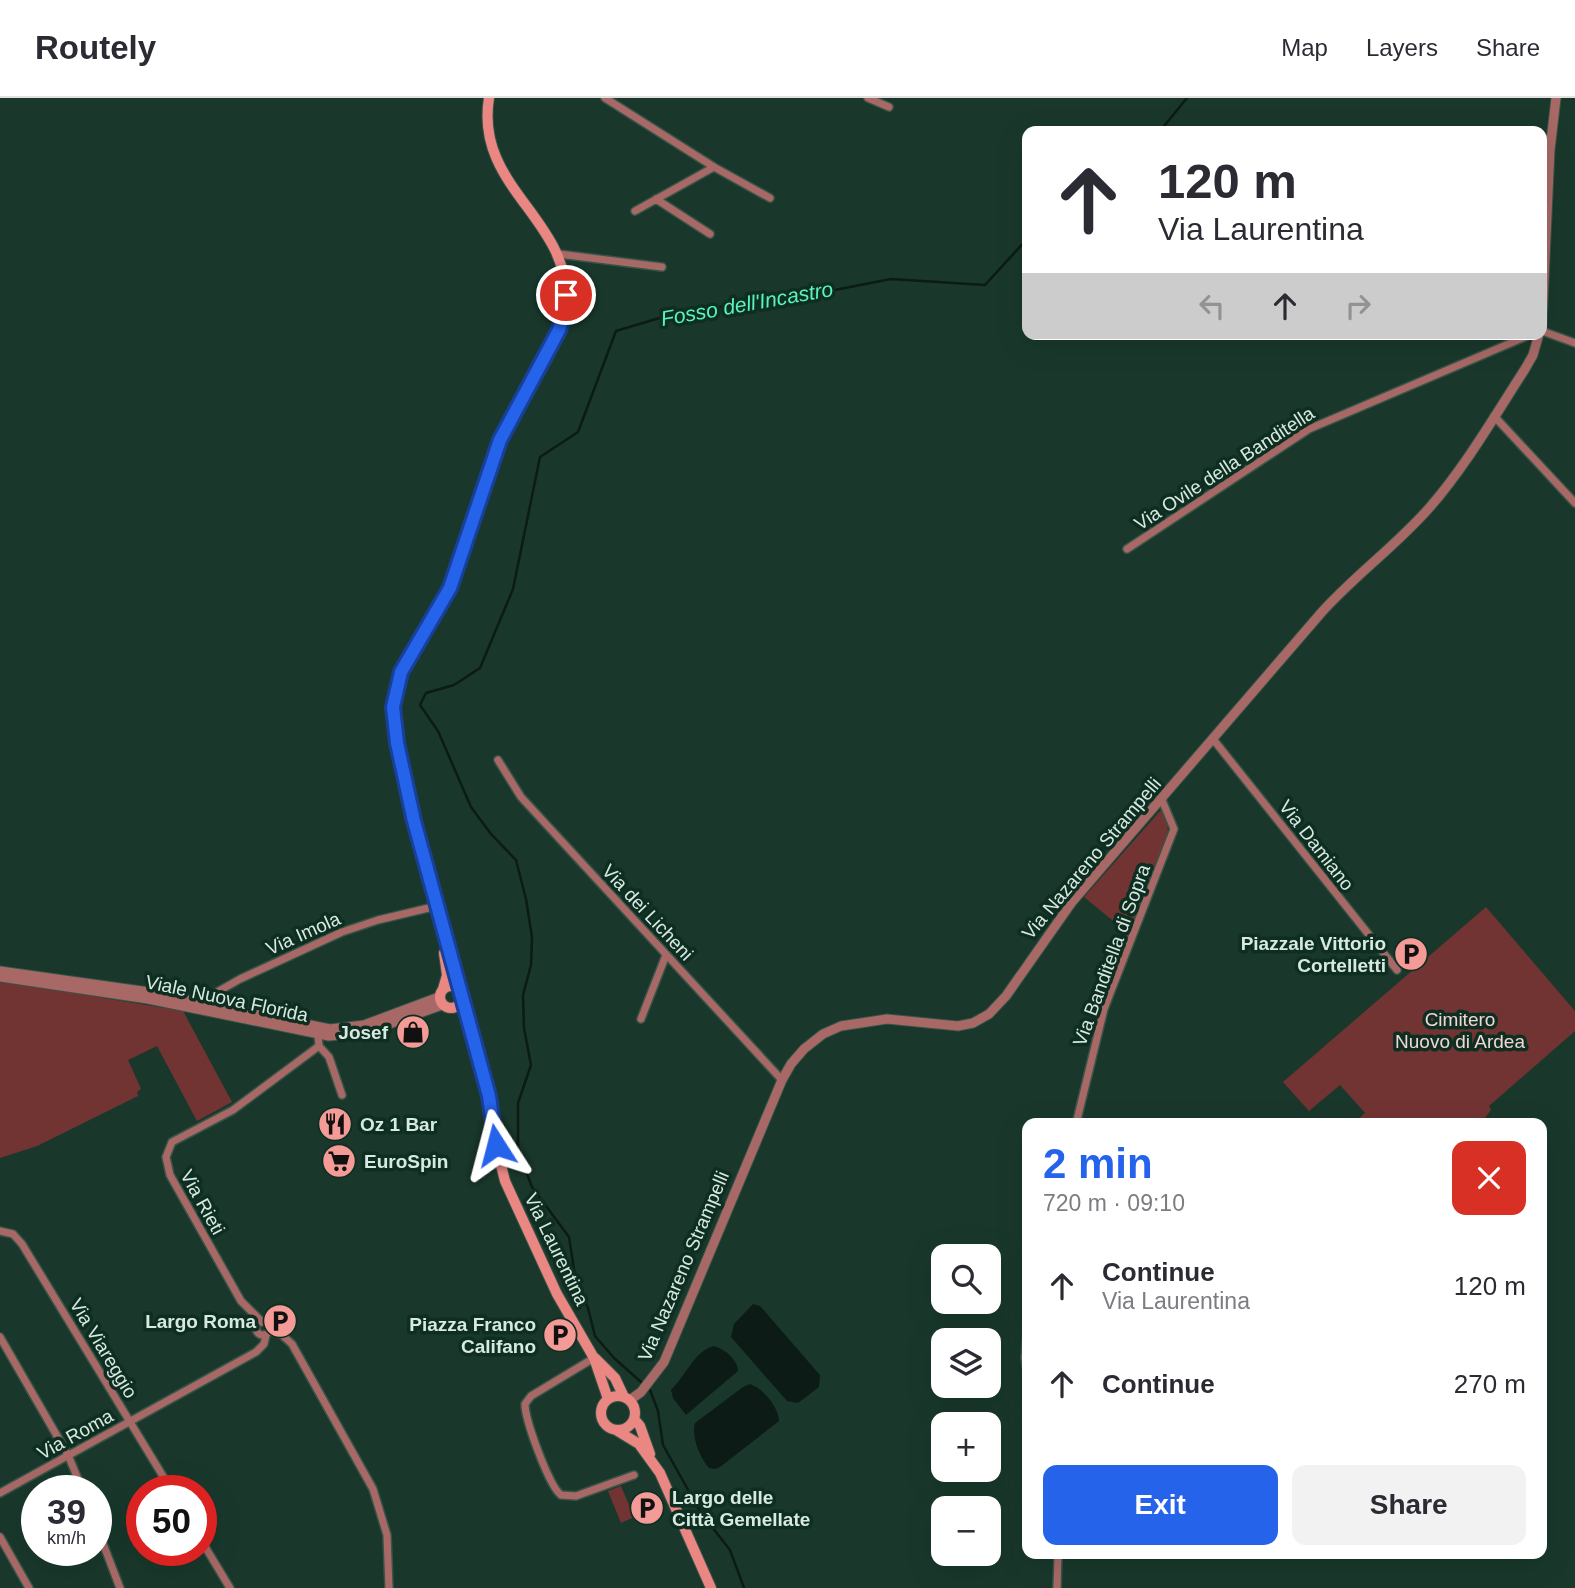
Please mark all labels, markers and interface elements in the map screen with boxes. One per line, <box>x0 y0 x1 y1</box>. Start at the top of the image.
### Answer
text: Routely <box>35 29 156 66</box>
text: Map <box>1281 34 1328 61</box>
text: Layers <box>1366 34 1438 61</box>
text: Share <box>1476 34 1540 61</box>
icon: ahead <box>1043 154 1134 245</box>
text: 120 m <box>1158 154 1297 208</box>
text: Via Laurentina <box>1158 211 1364 247</box>
pin <box>536 265 596 325</box>
icon: arrive <box>547 276 585 314</box>
water label: Fosso dell'Incastro <box>659 277 835 330</box>
icon: left <box>1193 287 1231 325</box>
icon: ahead <box>1266 287 1304 325</box>
icon: right <box>1339 287 1377 325</box>
street label: Via Ovile della Banditella <box>1131 402 1318 534</box>
street label: Via Nazareno Strampelli <box>1018 773 1165 943</box>
street label: Via Damiano <box>1275 796 1358 894</box>
street label: Via dei Licheni <box>598 860 697 965</box>
street label: Via Banditella di Sopra <box>1069 861 1154 1049</box>
street label: Via Imola <box>263 908 344 959</box>
place label: Piazzale Vittorio Cortelletti <box>1241 933 1386 976</box>
parking icon: Piazzale Vittorio Cortelletti <box>1392 935 1430 973</box>
street label: Viale Nuova Florida <box>144 971 310 1026</box>
park label: Cimitero Nuovo di Ardea <box>1395 1009 1525 1052</box>
shop icon: Josef <box>394 1013 432 1051</box>
place label: Josef <box>338 1022 389 1043</box>
restaurant icon: Oz 1 Bar <box>316 1105 354 1143</box>
position arrow <box>459 1108 533 1182</box>
place label: Oz 1 Bar <box>360 1114 438 1135</box>
text: 2 min <box>1043 1140 1153 1187</box>
button: close <box>1452 1141 1526 1215</box>
supermarket icon: EuroSpin <box>320 1142 358 1180</box>
place label: EuroSpin <box>364 1151 448 1172</box>
street label: Via Rieti <box>176 1166 229 1238</box>
street label: Via Nazareno Strampelli <box>634 1168 733 1364</box>
street label: Via Laurentina <box>520 1190 593 1309</box>
text: 720 m · 09:10 <box>1043 1190 1185 1216</box>
map controls <box>931 1244 1001 1566</box>
button: search <box>931 1244 1001 1314</box>
text: Continue <box>1102 1257 1215 1287</box>
icon: ahead <box>1043 1267 1081 1305</box>
text: 120 m <box>1454 1271 1526 1301</box>
text: Via Laurentina <box>1102 1288 1250 1314</box>
street label: Via Viareggio <box>66 1295 142 1402</box>
parking icon: Largo Roma <box>261 1302 299 1340</box>
place label: Largo Roma <box>145 1311 256 1332</box>
place label: Piazza Franco Califano <box>409 1314 536 1357</box>
parking icon: Piazza Franco Califano <box>541 1316 579 1354</box>
button: layers <box>931 1328 1001 1398</box>
icon: ahead <box>1043 1365 1081 1403</box>
text: Continue <box>1102 1369 1215 1399</box>
text: 270 m <box>1454 1369 1526 1399</box>
street label: Via Roma <box>34 1405 117 1464</box>
button: + <box>931 1412 1001 1482</box>
button: Exit <box>1043 1465 1278 1545</box>
button: Share <box>1292 1465 1526 1545</box>
speed limit sign: 50 <box>126 1475 217 1566</box>
place label: Largo delle Città Gemellate <box>672 1487 810 1530</box>
parking icon: Largo delle Città Gemellate <box>628 1489 666 1527</box>
text: 39 <box>47 1492 86 1531</box>
button: − <box>931 1496 1001 1566</box>
text: km/h <box>47 1528 86 1548</box>

